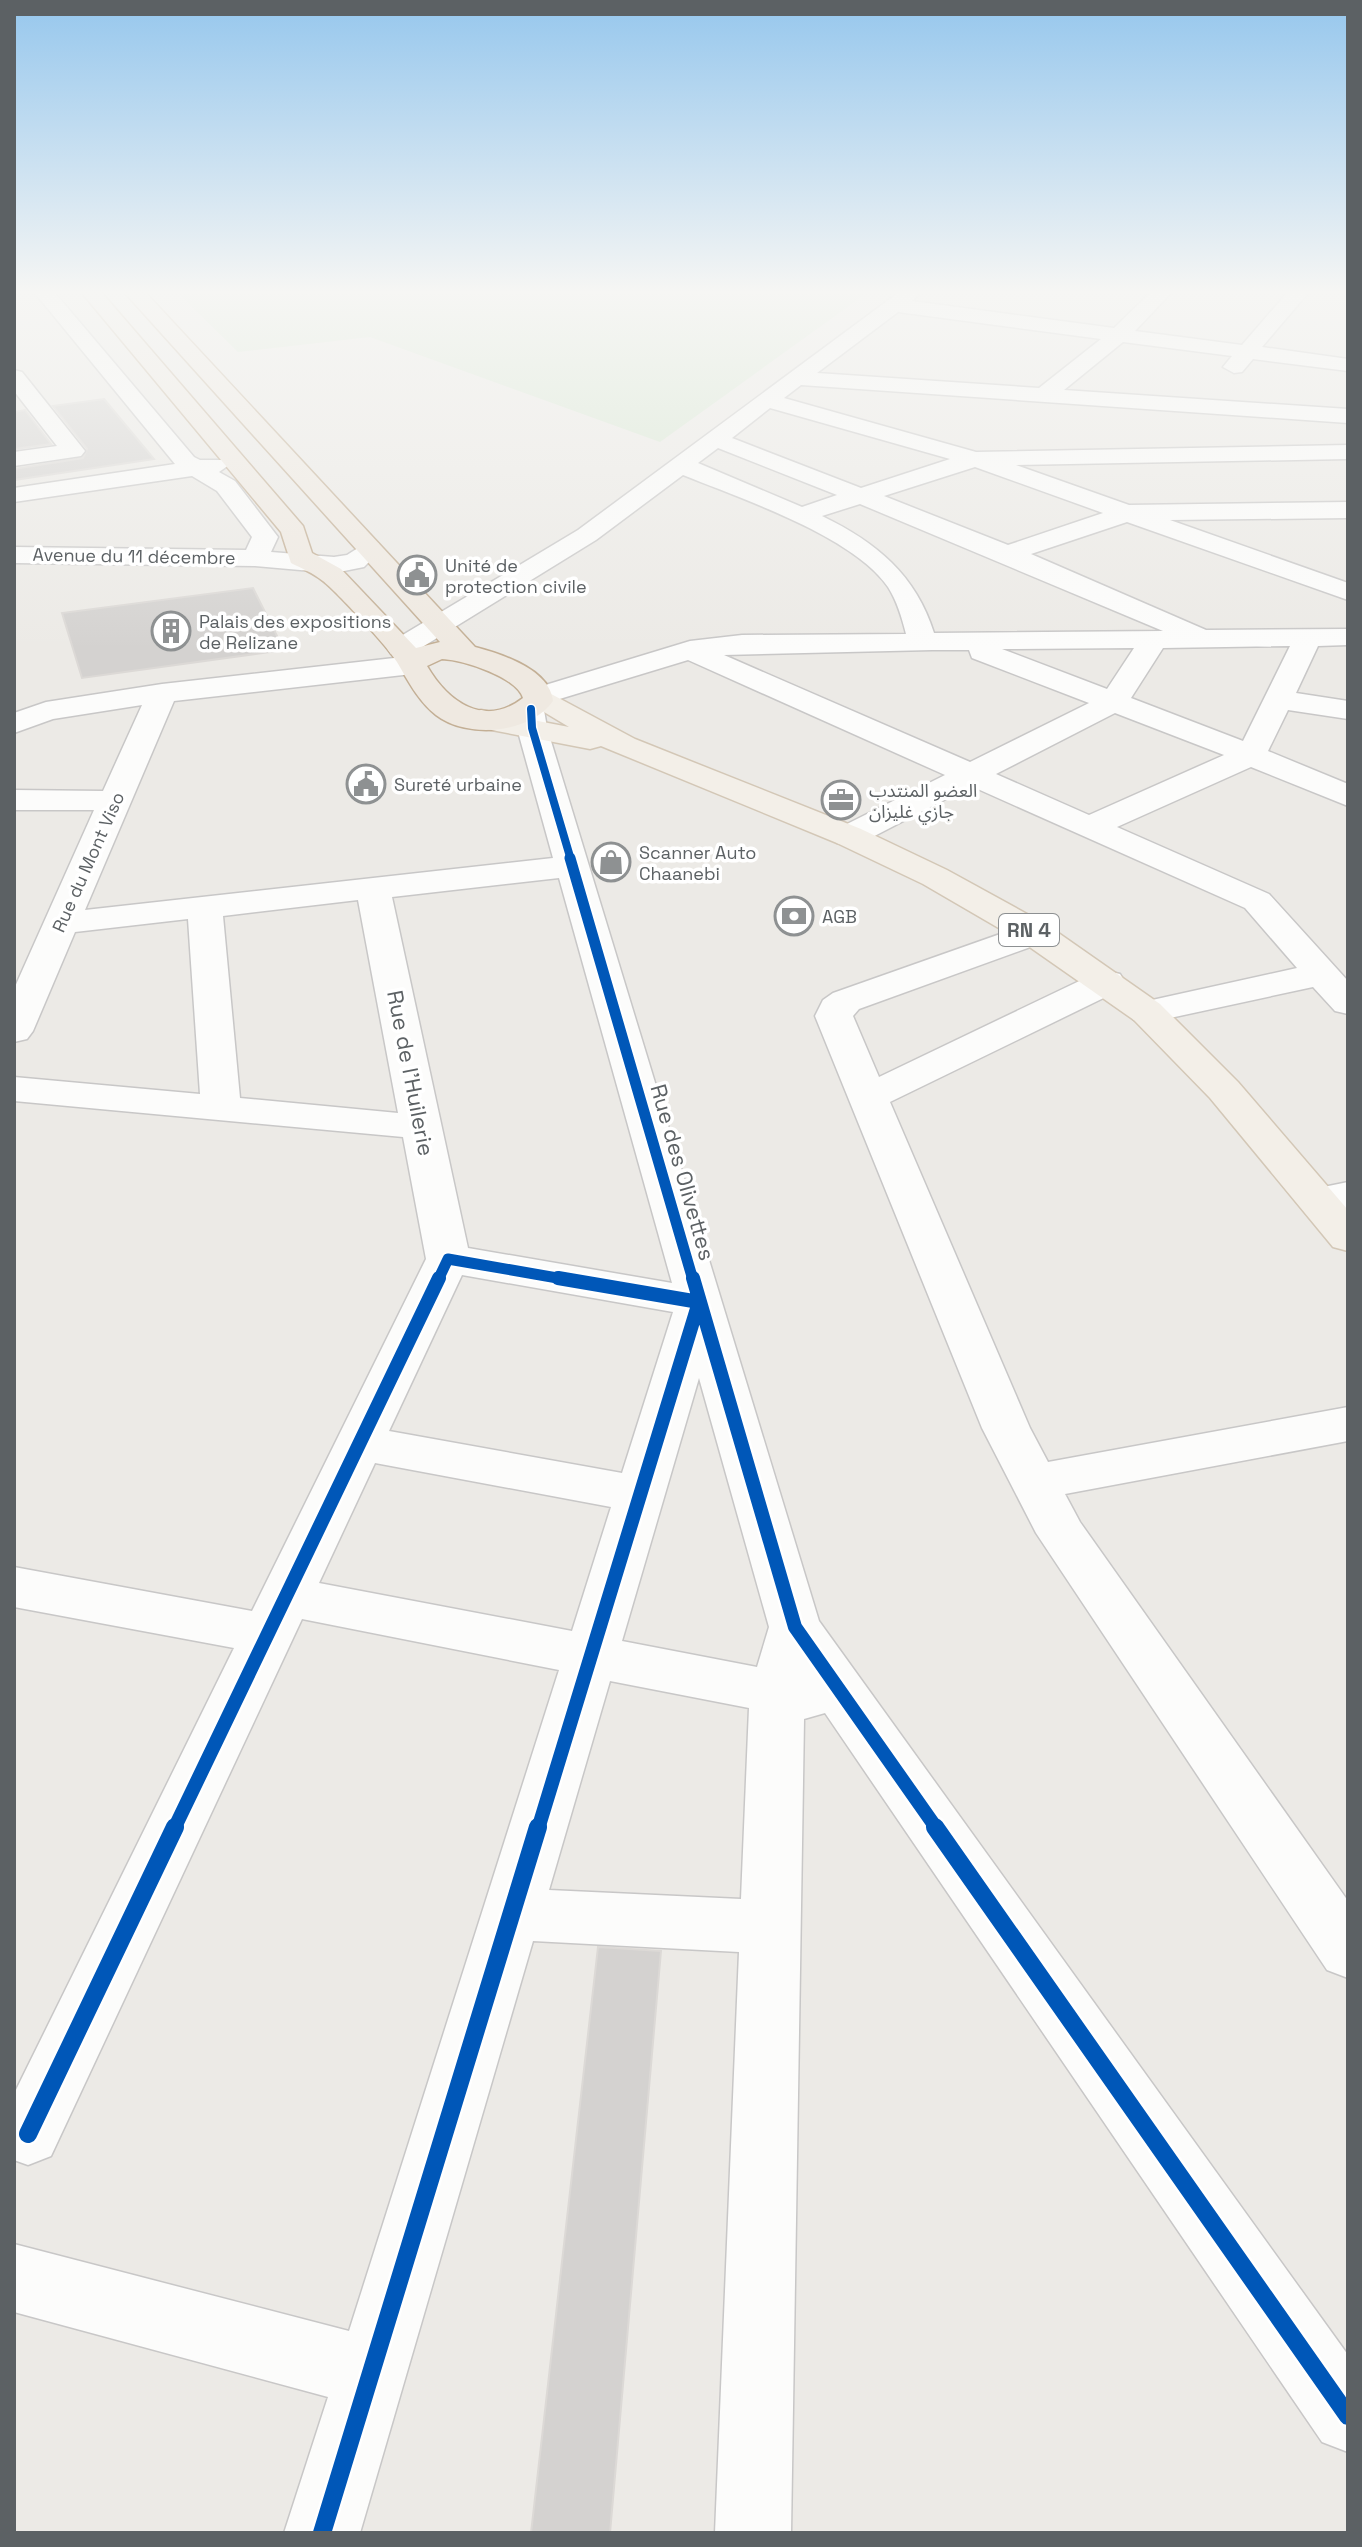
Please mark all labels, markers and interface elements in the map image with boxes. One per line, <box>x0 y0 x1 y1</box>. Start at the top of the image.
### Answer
street label: Avenue du 11 décembre <box>32 543 236 569</box>
public building icon: Unité de protection civile <box>396 554 438 596</box>
place label: Unité de protection civile <box>445 554 587 598</box>
building icon: Palais des expositions de Relizane <box>150 610 192 652</box>
place label: Palais des expositions de Relizane <box>199 610 391 654</box>
public building icon: Sureté urbaine <box>345 763 387 805</box>
place label: Sureté urbaine <box>394 773 522 796</box>
office icon: العضو المنتدب جازي غليزان <box>820 779 862 821</box>
place label: العضو المنتدب جازي غليزان <box>869 779 977 825</box>
street label: Rue du Mont Viso <box>47 788 129 936</box>
shop icon: Scanner Auto Chaanebi <box>590 841 632 883</box>
place label: Scanner Auto Chaanebi <box>639 841 756 885</box>
bank icon: AGB <box>773 895 815 937</box>
place label: AGB <box>822 905 857 928</box>
road number: RN 4 <box>999 914 1059 946</box>
street label: Rue de l'Huilerie <box>381 988 441 1158</box>
street label: Rue des Olivettes <box>644 1081 722 1263</box>

